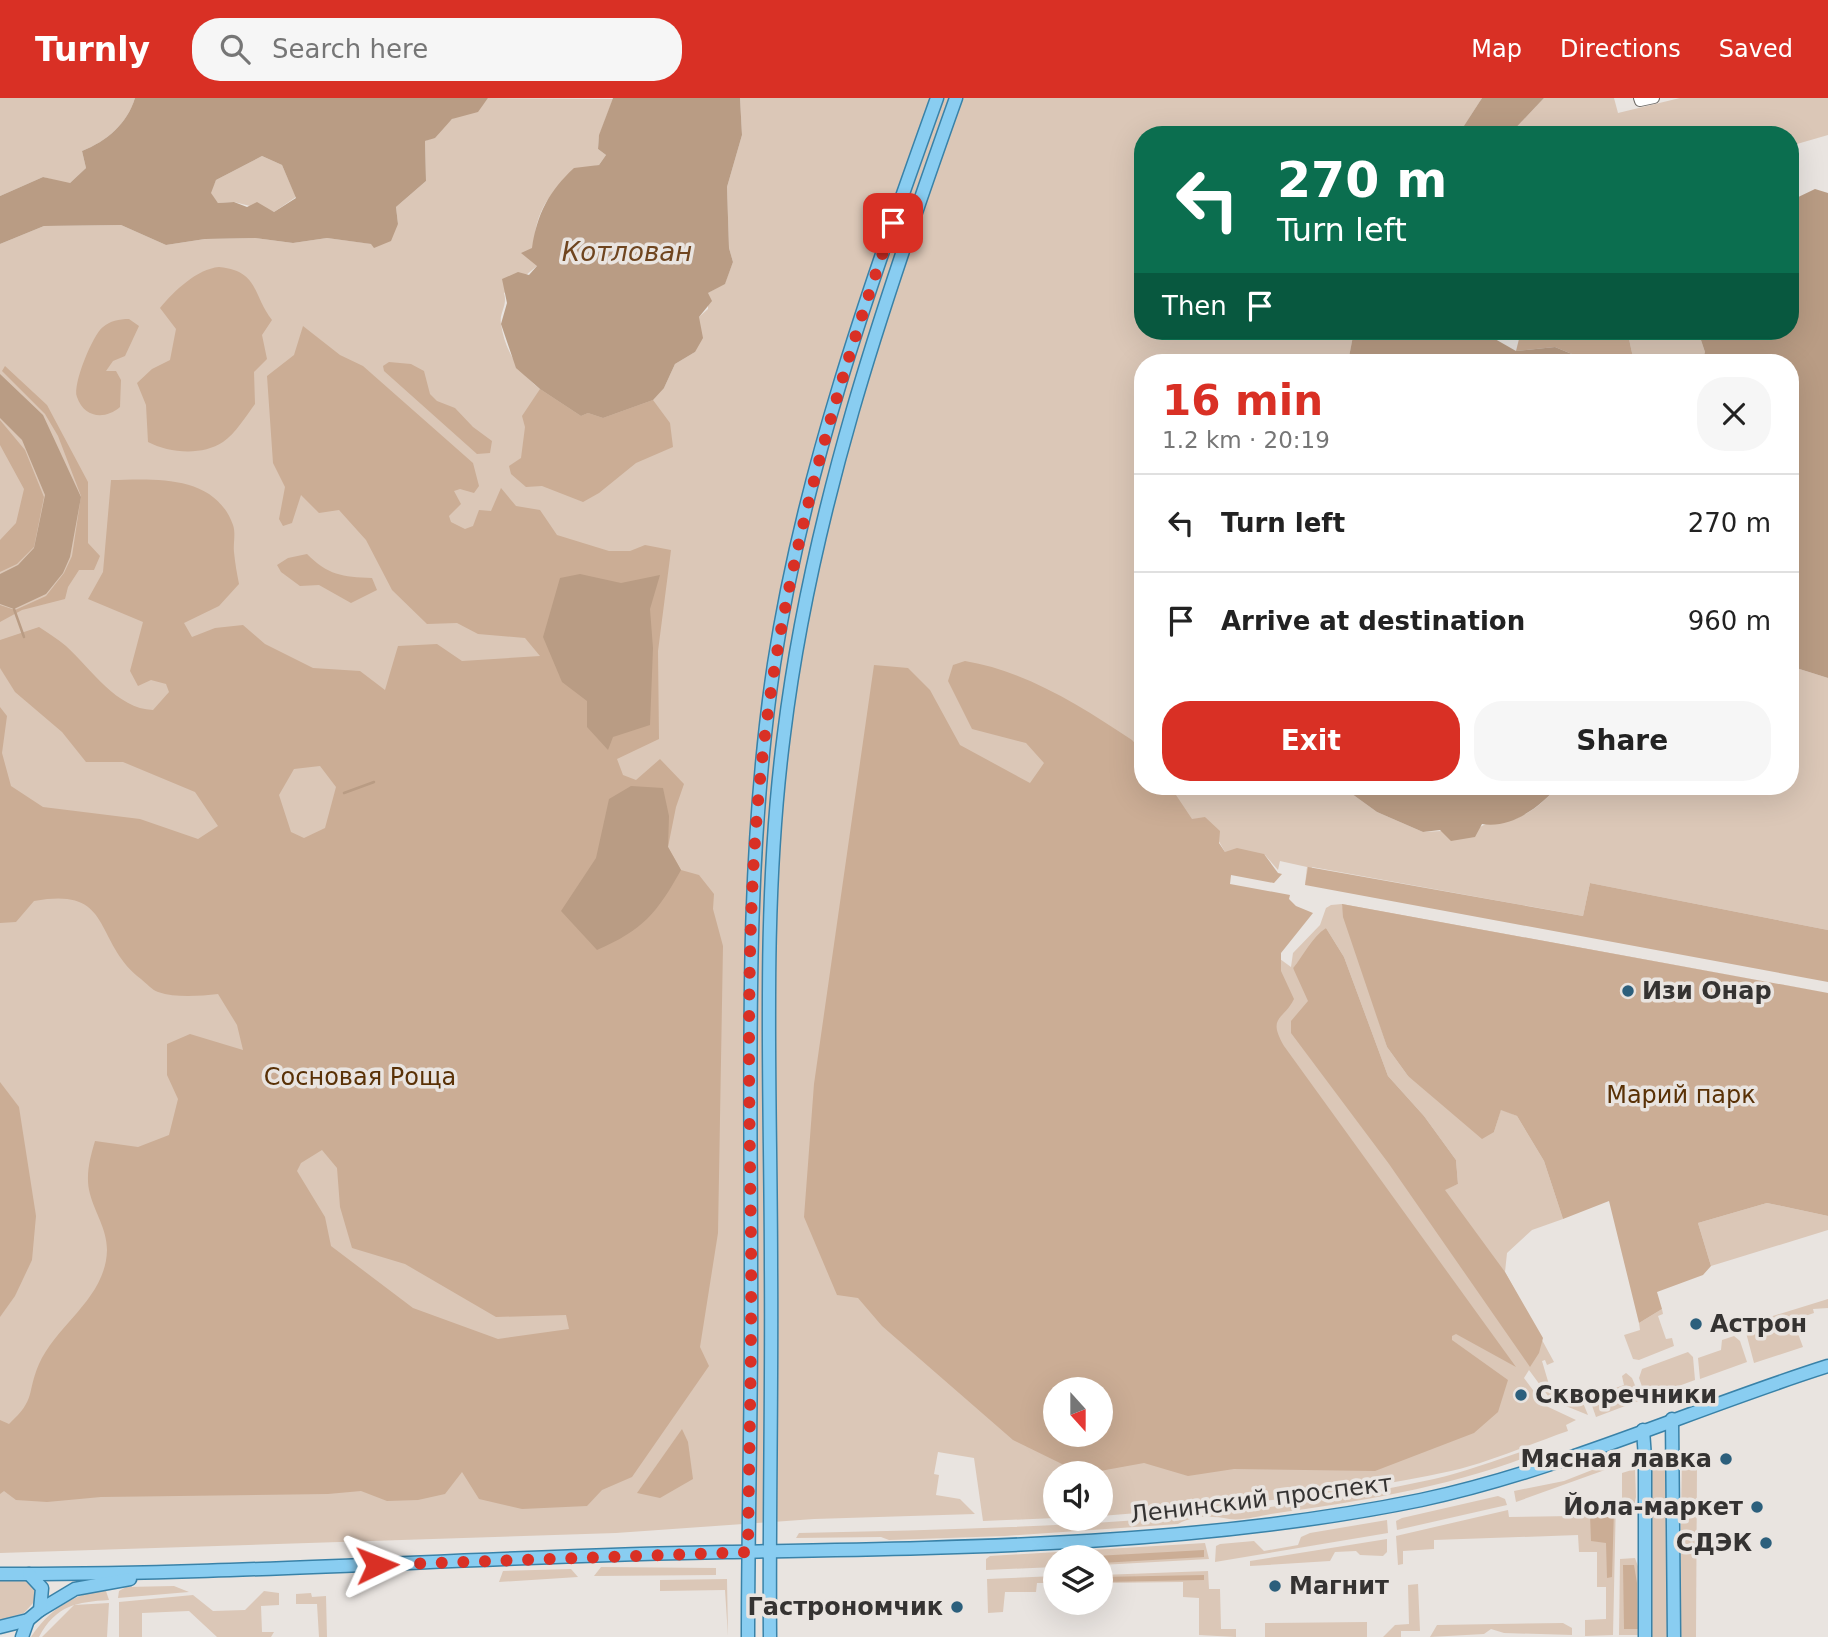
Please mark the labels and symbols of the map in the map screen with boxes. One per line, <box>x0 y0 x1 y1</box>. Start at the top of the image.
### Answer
pin <box>863 193 923 253</box>
water label: Котлован <box>562 237 692 267</box>
place label: Изи Онар <box>1642 977 1772 1005</box>
marker: Изи Онар <box>1620 983 1636 999</box>
park label: Сосновая Роща <box>264 1063 456 1091</box>
park label: Марий парк <box>1606 1081 1756 1109</box>
place label: Астрон <box>1710 1310 1807 1338</box>
marker: Астрон <box>1688 1316 1704 1332</box>
north arrow <box>1043 1377 1113 1447</box>
place label: Скворечники <box>1535 1381 1717 1409</box>
marker: Скворечники <box>1513 1387 1529 1403</box>
place label: Мясная лавка <box>1520 1445 1712 1473</box>
marker: Мясная лавка <box>1718 1451 1734 1467</box>
street label: Ленинский проспект <box>1128 1469 1394 1529</box>
place label: Йола-маркет <box>1563 1492 1743 1521</box>
marker: Йола-маркет <box>1749 1499 1765 1515</box>
position arrow <box>340 1528 414 1602</box>
place label: СДЭК <box>1676 1529 1752 1557</box>
marker: СДЭК <box>1758 1535 1774 1551</box>
place label: Магнит <box>1289 1572 1389 1600</box>
marker: Магнит <box>1267 1578 1283 1594</box>
place label: Гастрономчик <box>747 1593 943 1621</box>
marker: Гастрономчик <box>949 1599 965 1615</box>

